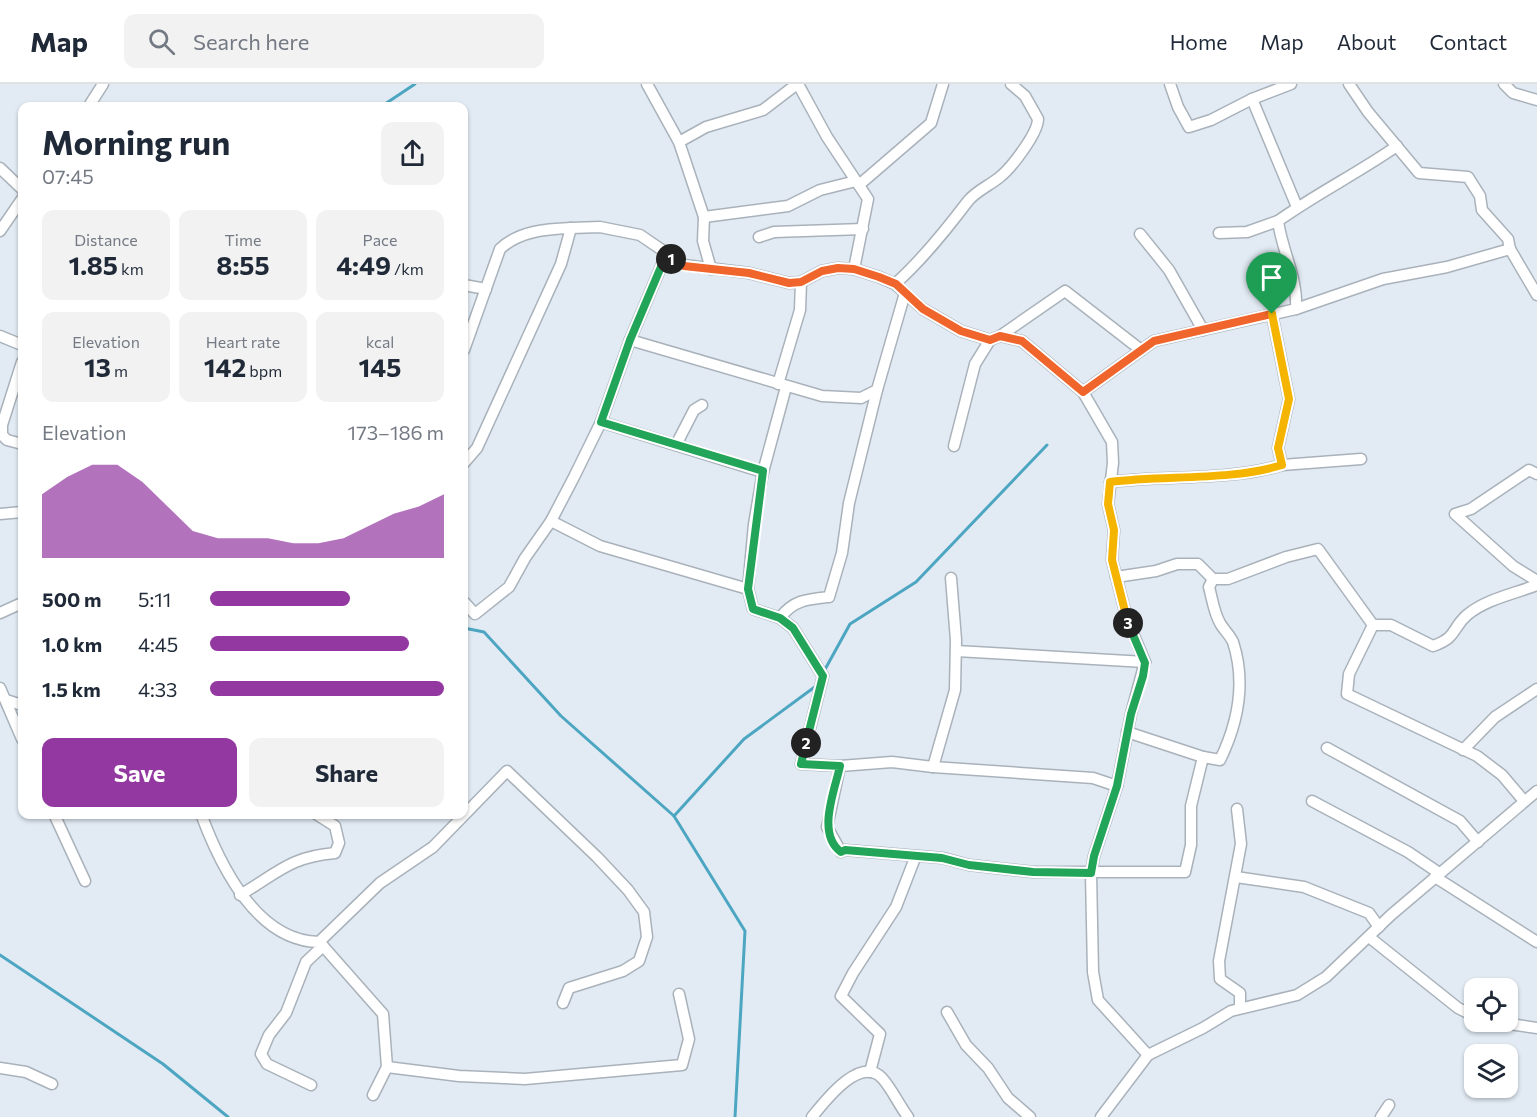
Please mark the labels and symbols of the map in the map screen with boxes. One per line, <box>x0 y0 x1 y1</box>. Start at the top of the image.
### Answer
pin: 1 <box>656 244 686 274</box>
pin <box>1246 252 1297 314</box>
pin: 3 <box>1113 608 1143 638</box>
pin: 2 <box>791 728 821 758</box>

